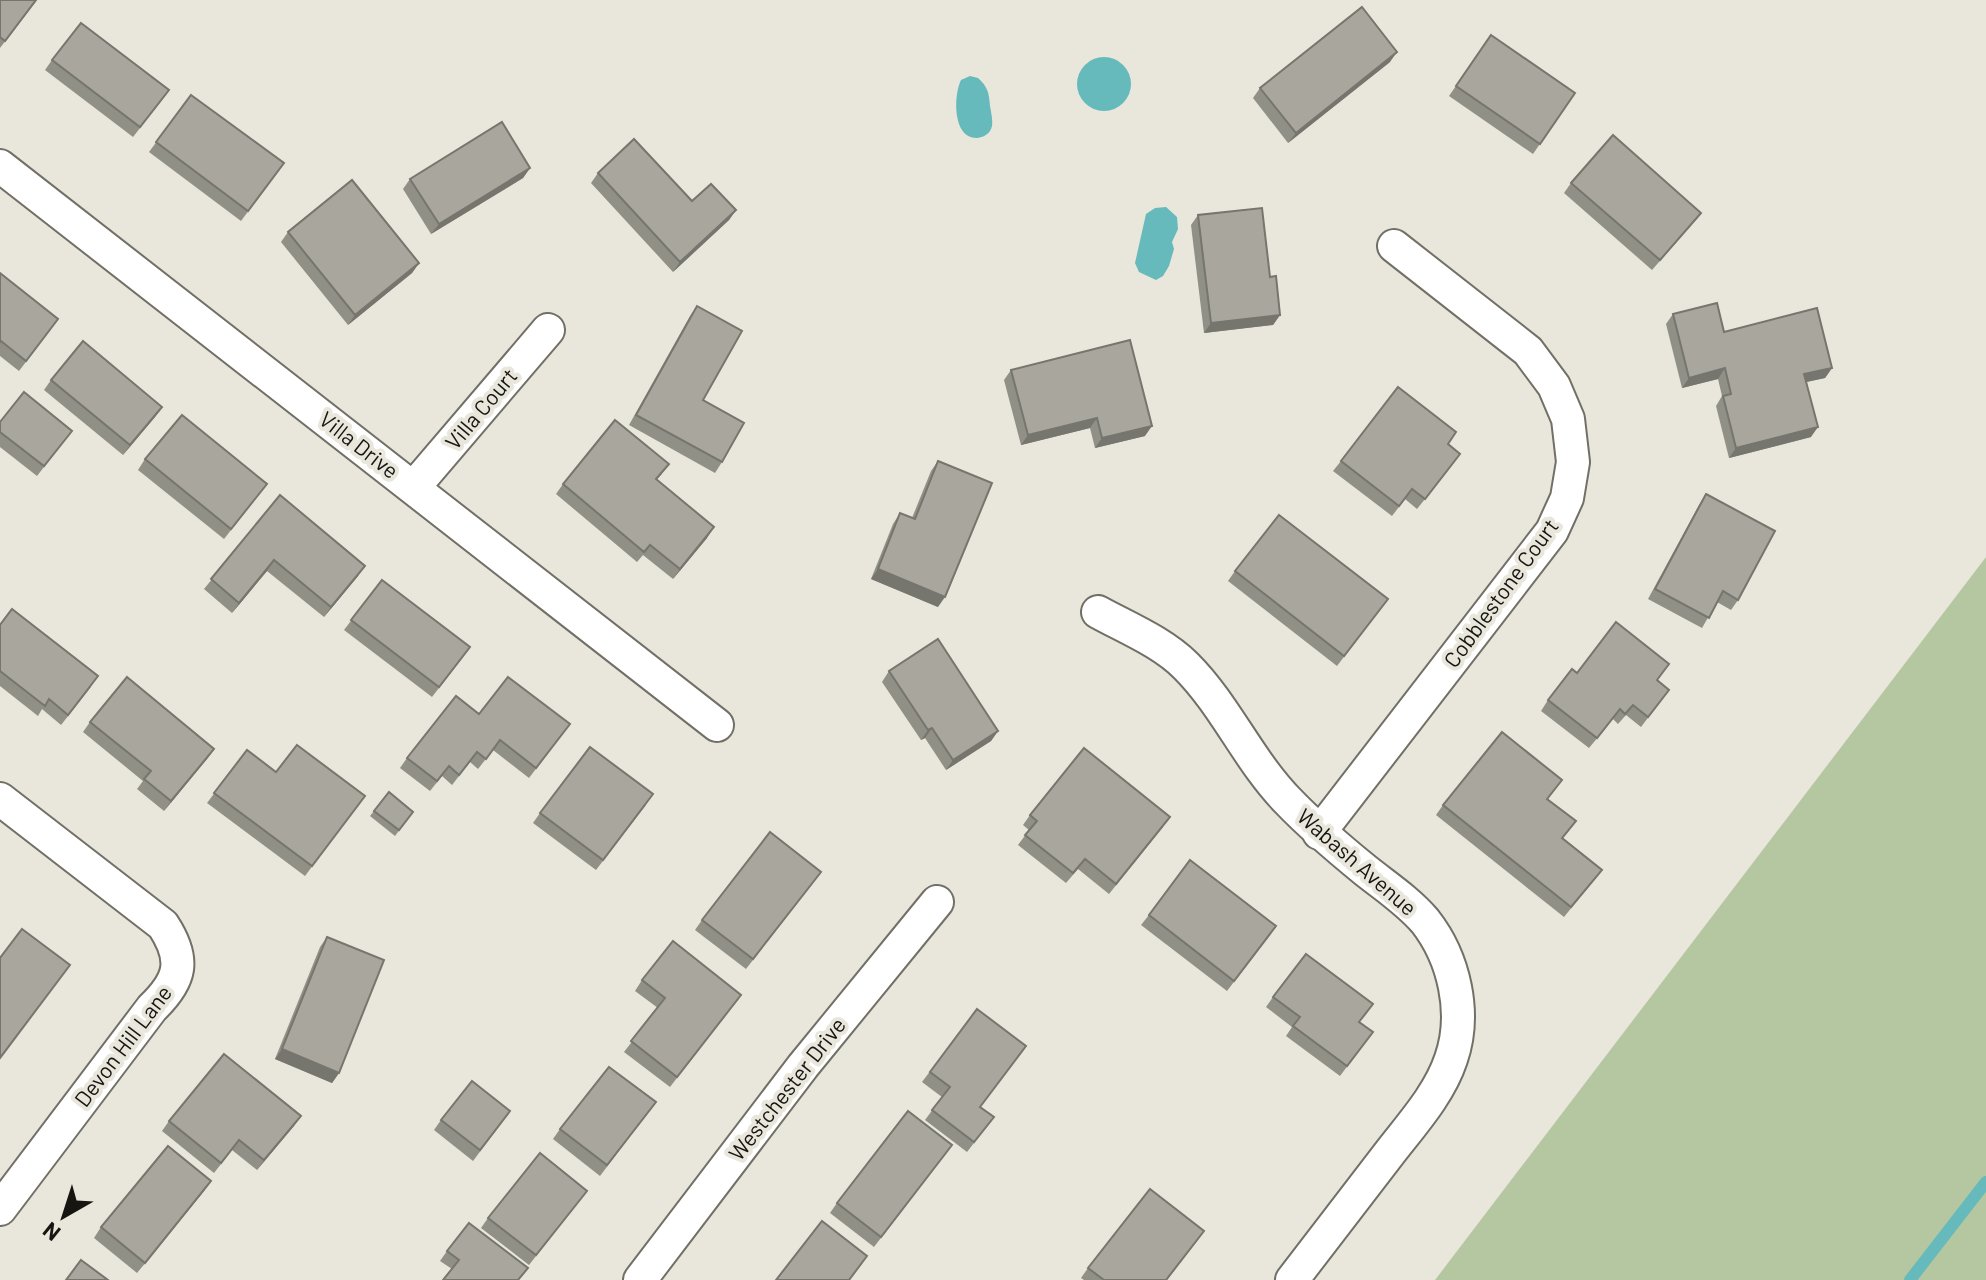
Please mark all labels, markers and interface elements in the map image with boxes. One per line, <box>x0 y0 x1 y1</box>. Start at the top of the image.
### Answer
street label: Villa Court <box>439 363 522 454</box>
street label: Villa Drive <box>315 405 404 483</box>
street label: Cobblestone Court <box>1438 513 1563 672</box>
street label: Wabash Avenue <box>1293 802 1423 920</box>
street label: Devon Hill Lane <box>68 980 176 1111</box>
street label: Westchester Drive <box>722 1012 850 1165</box>
north arrow <box>24 1176 104 1256</box>
text: N <box>37 1218 65 1247</box>

